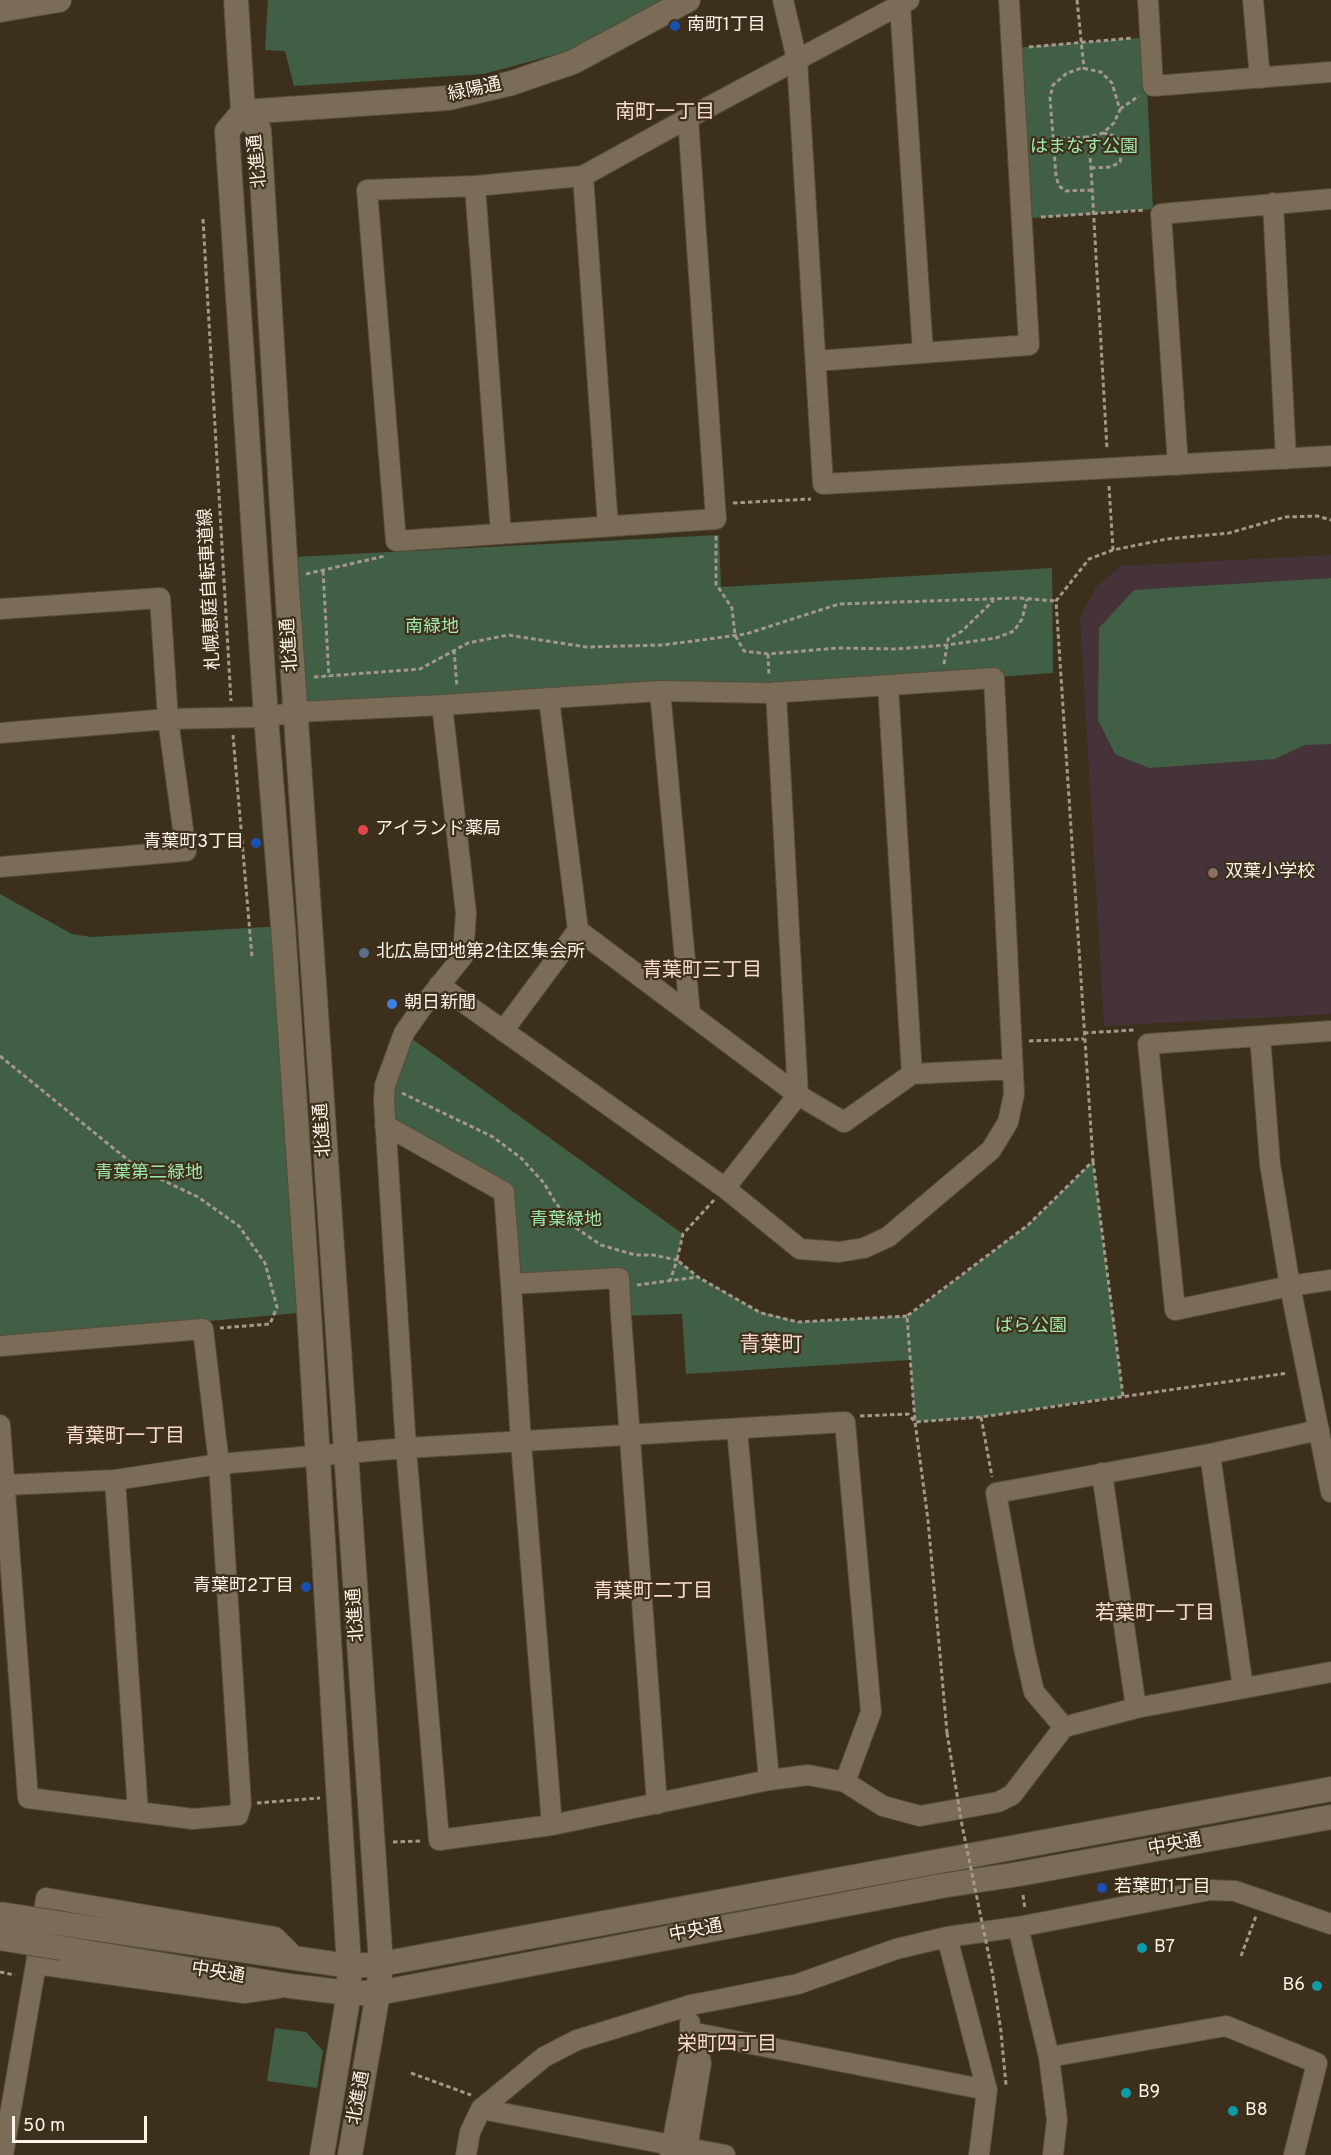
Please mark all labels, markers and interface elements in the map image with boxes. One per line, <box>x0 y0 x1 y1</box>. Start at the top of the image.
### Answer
place label: 南町1丁目 <box>687 15 766 37</box>
marker: 南町1丁目 <box>668 19 682 33</box>
street label: 緑陽通 <box>446 75 504 107</box>
district label: 南町一丁目 <box>615 102 715 126</box>
street label: 北進通 <box>245 133 273 189</box>
park label: はまなす公園 <box>1030 137 1138 159</box>
street label: 札幌恵庭自転車道線 <box>196 508 226 670</box>
street label: 北進通 <box>278 617 304 673</box>
park label: 南緑地 <box>405 617 459 639</box>
place label: アイランド薬局 <box>375 819 501 841</box>
marker: アイランド薬局 <box>356 823 370 837</box>
place label: 青葉町3丁目 <box>143 832 244 854</box>
marker: 青葉町3丁目 <box>249 836 263 850</box>
place label: 双葉小学校 <box>1225 862 1315 884</box>
marker: 双葉小学校 <box>1206 866 1220 880</box>
place label: 北広島団地第2住区集会所 <box>376 942 585 964</box>
marker: 北広島団地第2住区集会所 <box>357 946 371 960</box>
district label: 青葉町三丁目 <box>642 960 762 984</box>
place label: 朝日新聞 <box>404 993 476 1015</box>
marker: 朝日新聞 <box>385 997 399 1011</box>
street label: 北進通 <box>311 1102 337 1158</box>
park label: 青葉第二緑地 <box>95 1163 203 1185</box>
park label: 青葉緑地 <box>530 1210 602 1232</box>
park label: ばら公園 <box>995 1316 1067 1338</box>
district label: 青葉町 <box>740 1334 802 1360</box>
district label: 青葉町一丁目 <box>65 1426 185 1450</box>
place label: 青葉町2丁目 <box>193 1576 294 1598</box>
marker: 青葉町2丁目 <box>299 1580 313 1594</box>
district label: 青葉町二丁目 <box>593 1581 713 1605</box>
street label: 北進通 <box>344 1587 370 1643</box>
district label: 若葉町一丁目 <box>1095 1603 1215 1627</box>
street label: 中央通 <box>1147 1831 1203 1861</box>
place label: 若葉町1丁目 <box>1114 1877 1211 1899</box>
marker: 若葉町1丁目 <box>1095 1881 1109 1895</box>
street label: 中央通 <box>667 1916 725 1948</box>
place label: B7 <box>1154 1937 1175 1959</box>
marker: B7 <box>1135 1941 1149 1955</box>
street label: 中央通 <box>190 1959 246 1989</box>
place label: B6 <box>1282 1975 1305 1997</box>
marker: B6 <box>1310 1979 1324 1993</box>
district label: 栄町四丁目 <box>677 2034 777 2058</box>
street label: 北進通 <box>345 2070 375 2126</box>
place label: B9 <box>1138 2082 1160 2104</box>
marker: B9 <box>1119 2086 1133 2100</box>
place label: B8 <box>1245 2100 1268 2122</box>
scale bar <box>15 2104 150 2142</box>
marker: B8 <box>1226 2104 1240 2118</box>
text: 50 m <box>23 2115 65 2138</box>

